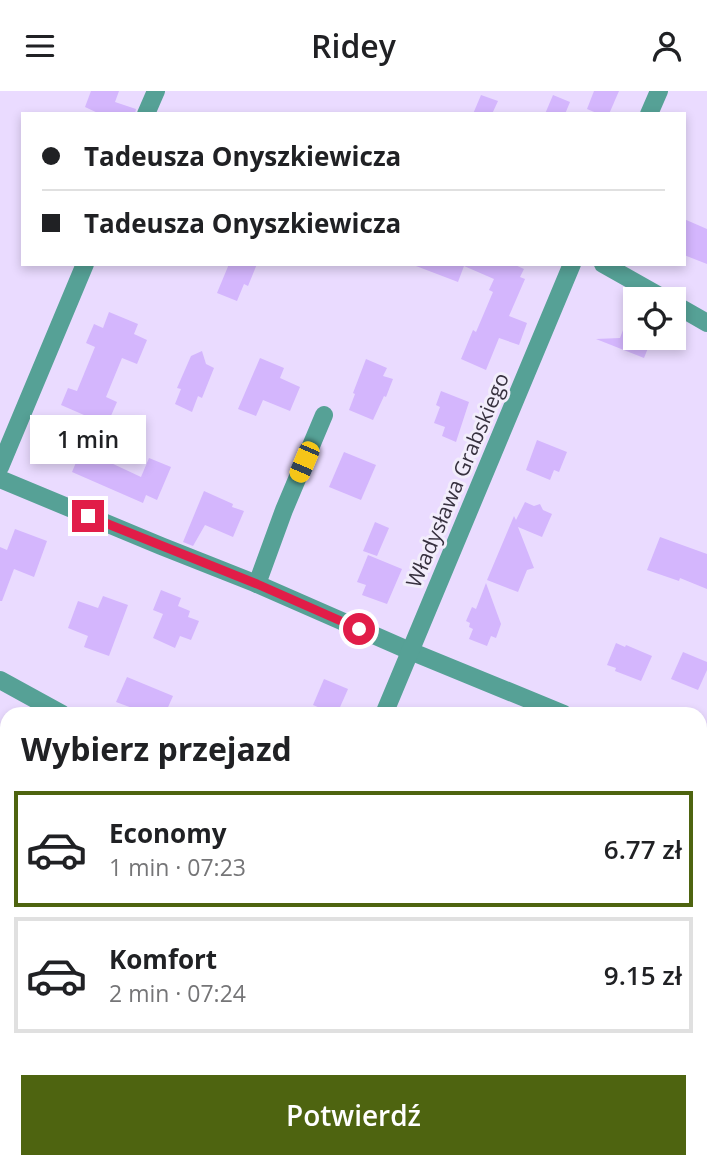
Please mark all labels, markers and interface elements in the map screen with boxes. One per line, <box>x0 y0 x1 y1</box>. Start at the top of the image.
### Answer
text: Ridey <box>311 24 396 67</box>
icon: menu <box>21 27 59 65</box>
icon: person <box>648 27 686 65</box>
text: Tadeusza Onyszkiewicza <box>84 138 401 174</box>
text: Tadeusza Onyszkiewicza <box>84 205 401 241</box>
map controls <box>623 287 686 350</box>
button: locate <box>623 287 686 350</box>
street label: Władysława Grabskiego <box>399 368 515 592</box>
callout: 1 min <box>30 415 146 463</box>
text: 1 min <box>57 423 119 455</box>
car <box>287 439 322 485</box>
route end <box>72 500 104 532</box>
route start <box>343 613 375 645</box>
text: Wybierz przejazd <box>21 727 292 770</box>
text: Economy <box>109 815 227 851</box>
icon: car <box>25 818 88 881</box>
text: 6.77 zł <box>604 831 682 867</box>
text: 1 min · 07:23 <box>109 851 246 883</box>
text: Komfort <box>109 941 217 977</box>
icon: car <box>25 944 88 1007</box>
text: 9.15 zł <box>604 957 682 993</box>
text: 2 min · 07:24 <box>109 977 246 1009</box>
button: Potwierdź <box>21 1075 686 1155</box>

